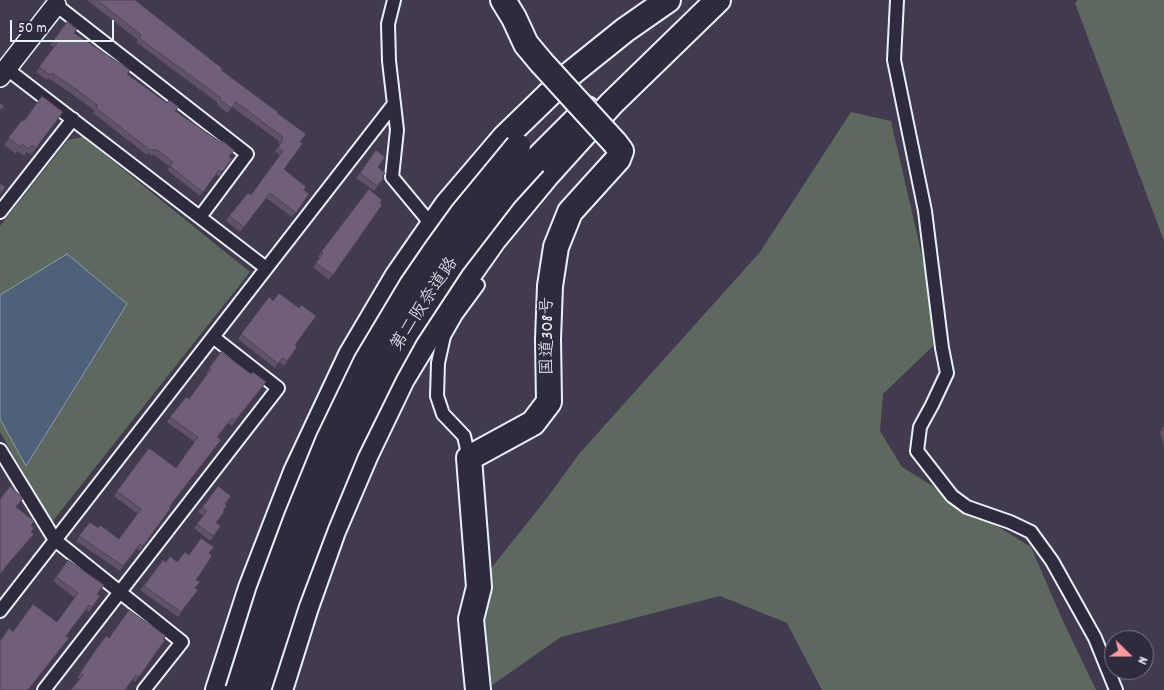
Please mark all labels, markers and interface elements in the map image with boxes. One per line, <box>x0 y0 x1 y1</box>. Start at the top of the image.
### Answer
scale bar <box>12 10 116 42</box>
text: 50 m <box>18 18 47 40</box>
street label: 第二阪奈道路 <box>388 254 464 356</box>
street label: 国道308号 <box>539 296 561 376</box>
north arrow <box>1104 630 1154 680</box>
text: N <box>1131 653 1153 667</box>

